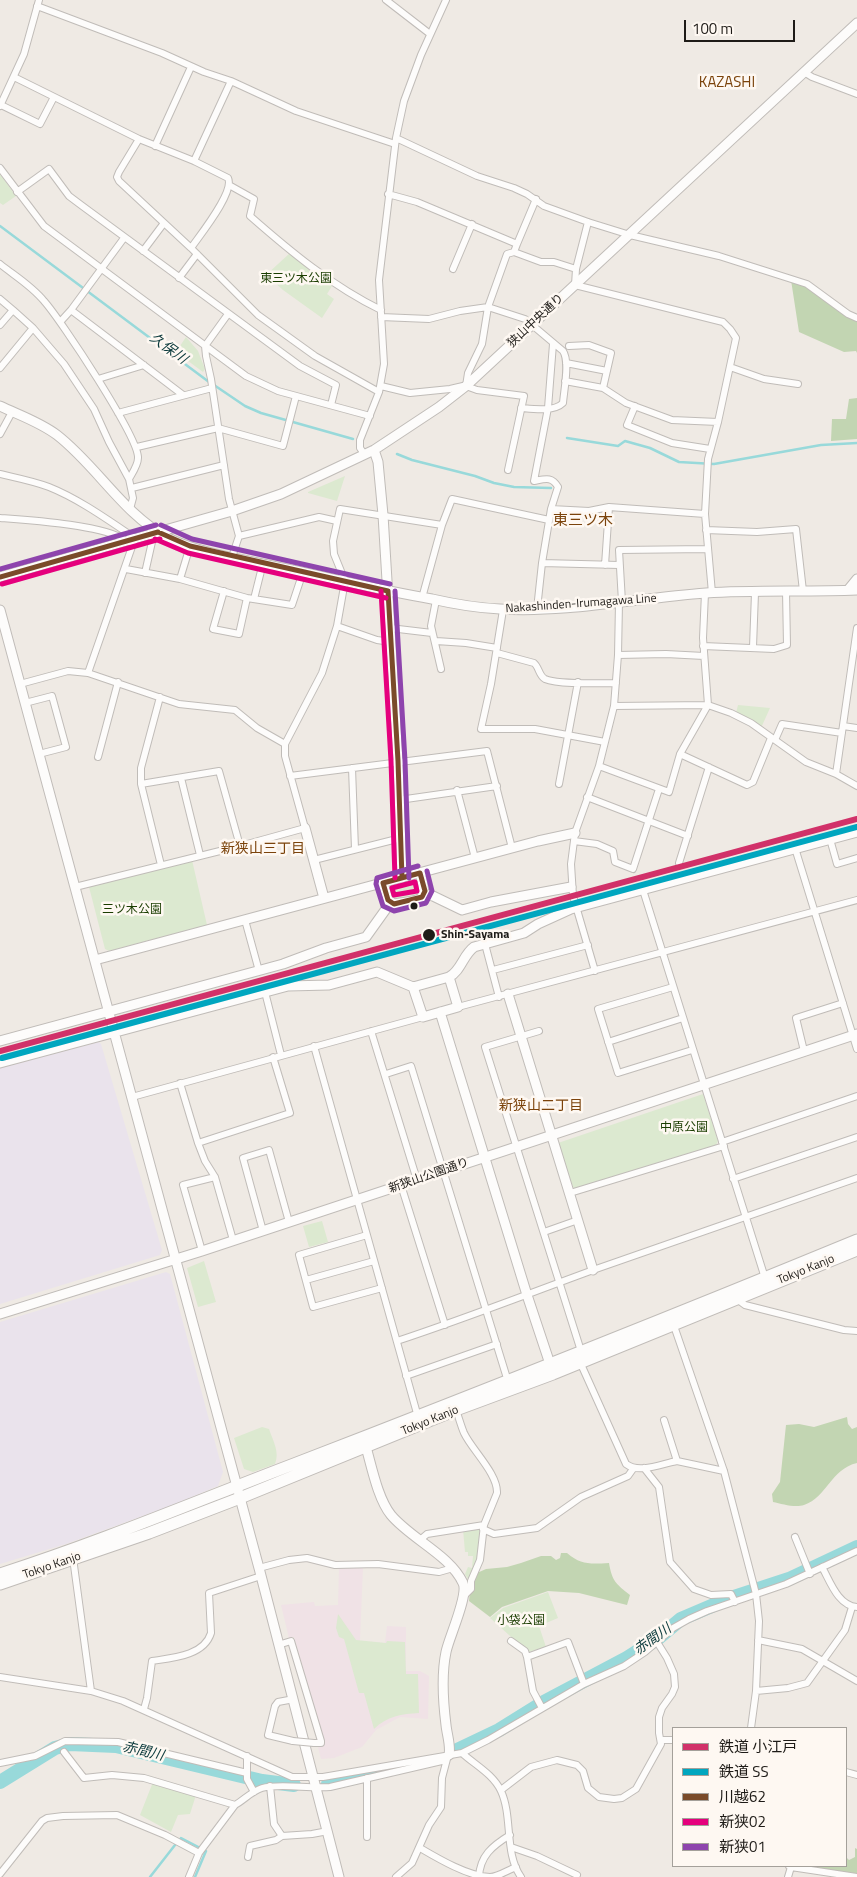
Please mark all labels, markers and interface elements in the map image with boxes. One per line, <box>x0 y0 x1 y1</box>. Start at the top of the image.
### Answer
scale bar <box>687 10 798 42</box>
text: 100 m <box>692 17 733 40</box>
district label: KAZASHI <box>694 74 760 92</box>
park label: 東三ツ木公園 <box>260 272 332 286</box>
street label: 狭山中央通り <box>505 291 567 351</box>
water label: 久保川 <box>146 330 190 368</box>
district label: 東三ツ木 <box>553 512 613 530</box>
street label: Nakashinden-Irumagawa Line <box>505 592 657 616</box>
district label: 新狭山三丁目 <box>221 842 305 858</box>
unlabelled marker <box>409 901 419 911</box>
park label: 三ツ木公園 <box>102 903 162 917</box>
marker: Shin-Sayama <box>421 927 437 943</box>
place label: Shin-Sayama <box>441 928 509 942</box>
district label: 新狭山二丁目 <box>499 1099 583 1115</box>
park label: 中原公園 <box>660 1121 708 1135</box>
street label: 新狭山公園通り <box>387 1156 471 1196</box>
street label: Tokyo Kanjo <box>775 1252 837 1288</box>
street label: Tokyo Kanjo <box>399 1403 461 1439</box>
street label: Tokyo Kanjo <box>21 1549 83 1583</box>
park label: 小袋公園 <box>497 1614 545 1628</box>
water label: 赤間川 <box>631 1621 675 1659</box>
legend <box>672 1727 847 1867</box>
text: 鉄道 小江戸 <box>719 1735 797 1758</box>
water label: 赤間川 <box>121 1739 165 1765</box>
text: 鉄道 SS <box>719 1760 769 1783</box>
text: 川越62 <box>719 1785 766 1808</box>
text: 新狭02 <box>719 1810 766 1833</box>
text: 新狭01 <box>719 1835 766 1858</box>

